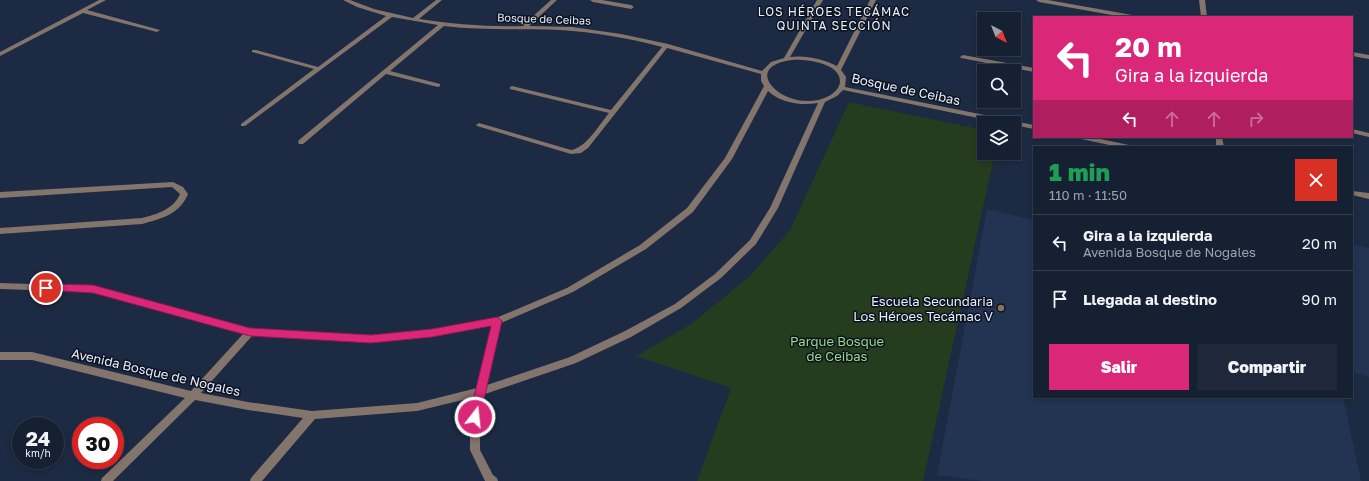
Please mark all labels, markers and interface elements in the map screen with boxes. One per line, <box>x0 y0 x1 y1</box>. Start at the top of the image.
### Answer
district label: LOS HÉROES TECÁMAC QUINTA SECCIÓN <box>758 4 910 33</box>
street label: Bosque de Ceibas <box>497 10 591 27</box>
north arrow <box>977 12 1021 56</box>
map controls <box>977 12 1021 160</box>
text: 20 m <box>1115 30 1182 63</box>
icon: left <box>1049 32 1101 84</box>
button: search <box>977 64 1021 108</box>
text: Gira a la izquierda <box>1115 64 1268 86</box>
street label: Bosque de Ceibas <box>850 70 962 108</box>
icon: left <box>1119 108 1141 130</box>
icon: ahead <box>1161 108 1183 130</box>
icon: ahead <box>1203 108 1225 130</box>
icon: right <box>1245 108 1267 130</box>
button: layers <box>977 116 1021 160</box>
text: 1 min <box>1049 157 1110 186</box>
button: close <box>1295 159 1337 201</box>
text: 110 m · 11:50 <box>1049 187 1127 203</box>
text: Gira a la izquierda <box>1083 226 1213 244</box>
icon: left <box>1049 232 1071 254</box>
text: 20 m <box>1302 234 1337 252</box>
text: Avenida Bosque de Nogales <box>1083 244 1256 260</box>
pin <box>29 271 63 305</box>
icon: arrive <box>35 277 57 299</box>
icon: arrive <box>1049 288 1071 310</box>
text: Llegada al destino <box>1083 290 1217 308</box>
text: 90 m <box>1302 290 1337 308</box>
place label: Escuela Secundaria Los Héroes Tecámac V <box>853 293 993 324</box>
marker: Escuela Secundaria Los Héroes Tecámac V <box>996 303 1006 313</box>
park label: Parque Bosque de Ceibas <box>790 333 884 364</box>
button: Salir <box>1049 344 1189 390</box>
button: Compartir <box>1197 344 1337 390</box>
street label: Avenida Bosque de Nogales <box>70 345 242 399</box>
position arrow <box>454 396 496 438</box>
speed limit sign: 30 <box>72 417 124 469</box>
text: 24 <box>26 426 50 450</box>
text: km/h <box>25 447 51 459</box>

